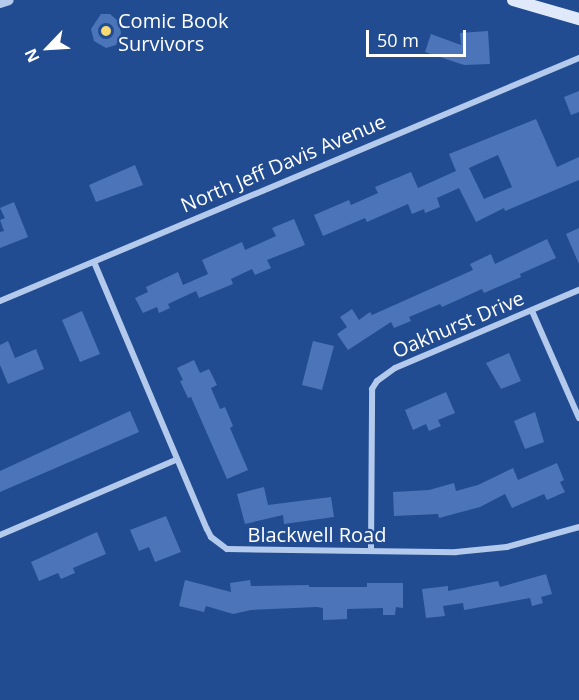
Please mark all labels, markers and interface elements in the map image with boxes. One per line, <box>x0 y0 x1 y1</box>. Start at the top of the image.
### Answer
place label: Comic Book Survivors <box>118 8 228 55</box>
north arrow <box>18 18 78 78</box>
scale bar <box>369 18 470 56</box>
marker: Comic Book Survivors <box>99 24 113 38</box>
text: 50 m <box>377 28 419 52</box>
text: N <box>19 45 44 66</box>
street label: North Jeff Davis Avenue <box>177 109 389 217</box>
street label: Oakhurst Drive <box>389 285 527 363</box>
street label: Blackwell Road <box>248 522 386 546</box>

